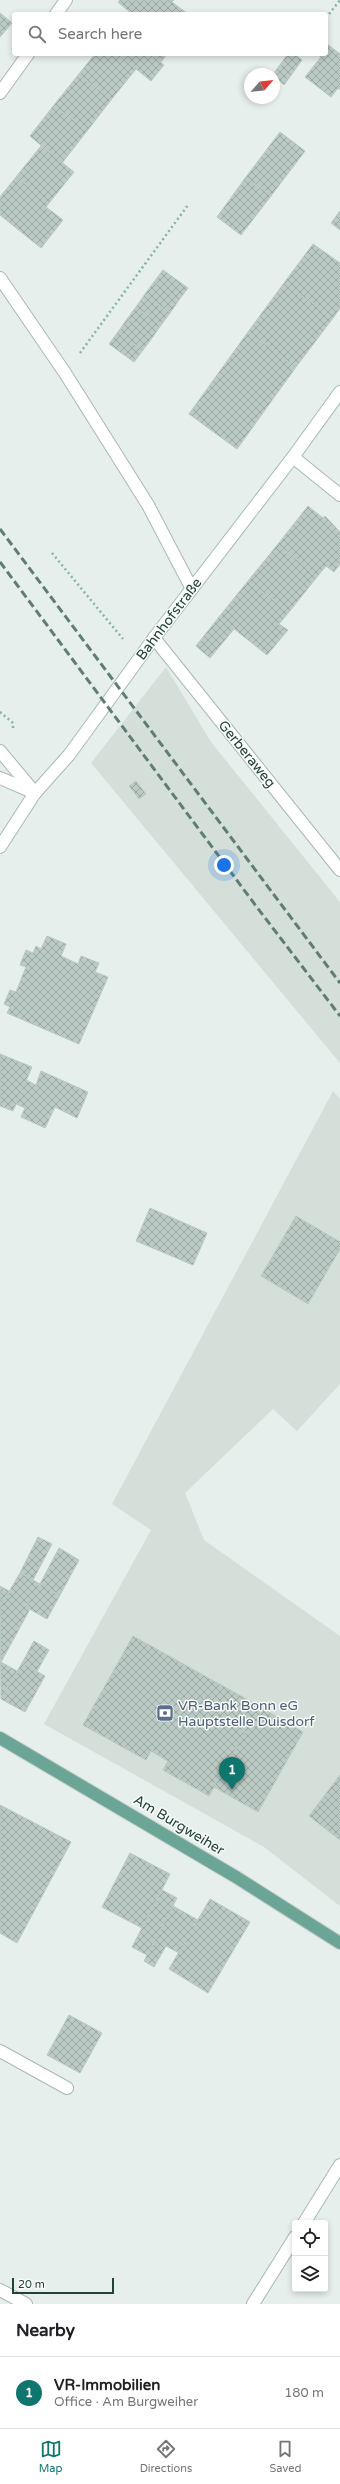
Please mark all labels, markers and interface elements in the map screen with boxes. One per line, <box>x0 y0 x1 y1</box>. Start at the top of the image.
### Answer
search box <box>12 12 328 56</box>
icon: search <box>26 23 48 45</box>
text: Search here <box>58 25 142 43</box>
north arrow <box>244 68 280 104</box>
street label: Bahnhofstraße <box>133 574 206 663</box>
street label: Gerberaweg <box>215 717 279 791</box>
your location <box>214 855 234 875</box>
place label: VR-Bank Bonn eG Hauptstelle Duisdorf <box>178 1697 315 1730</box>
bank icon: VR-Bank Bonn eG Hauptstelle Duisdorf <box>155 1703 175 1723</box>
pin: 1 <box>219 1757 245 1790</box>
street label: Am Burgweiher <box>130 1791 228 1859</box>
map controls <box>292 2220 328 2292</box>
button: locate <box>292 2220 328 2256</box>
button: layers <box>292 2256 328 2292</box>
scale bar <box>12 2276 114 2295</box>
text: 20 m <box>18 2278 45 2291</box>
text: Nearby <box>16 2320 75 2341</box>
text: VR-Immobilien <box>54 2376 160 2394</box>
text: 1 <box>25 2385 33 2401</box>
text: 180 m <box>284 2385 324 2401</box>
text: Office · Am Burgweiher <box>54 2394 198 2410</box>
tab: Map <box>39 2438 62 2475</box>
tab: Directions <box>140 2438 192 2475</box>
tab: Saved <box>270 2438 301 2475</box>

